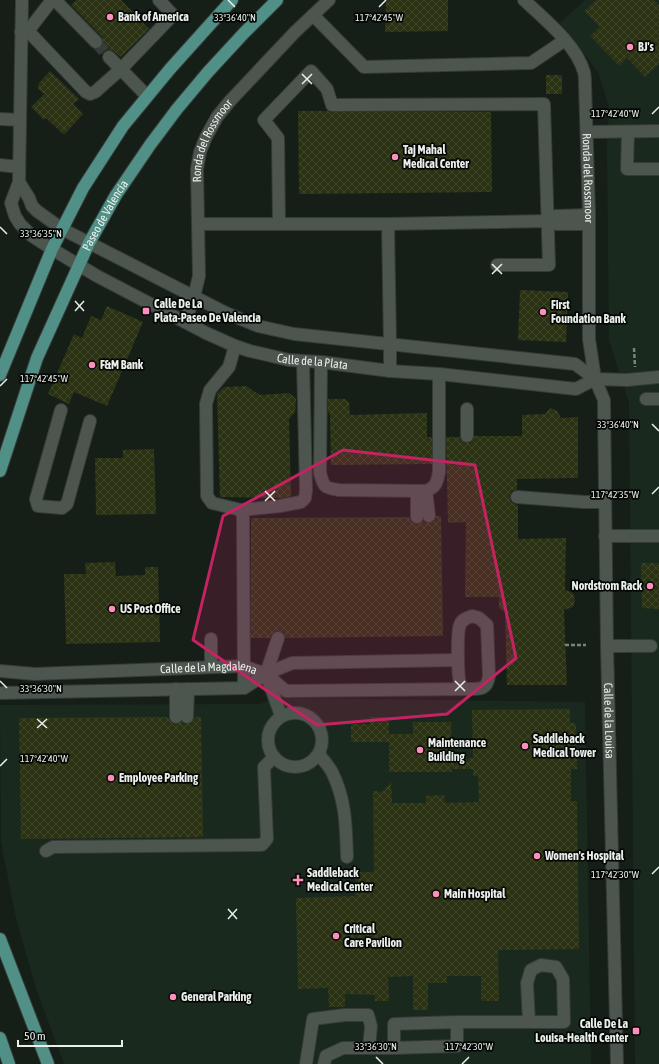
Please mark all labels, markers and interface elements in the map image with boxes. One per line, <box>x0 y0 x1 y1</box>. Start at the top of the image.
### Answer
place label: Bank of America <box>118 10 189 24</box>
marker: Bank of America <box>105 12 115 22</box>
text: 33°36'40"N <box>214 12 256 23</box>
text: 117°42'45"W <box>355 12 404 23</box>
place label: BJ's <box>638 40 654 54</box>
marker: BJ's <box>625 42 635 52</box>
street label: Ronda del Rossmoor <box>190 96 236 182</box>
text: 117°42'40"W <box>591 108 640 119</box>
street label: Ronda del Rossmoor <box>580 133 596 224</box>
place label: Taj Mahal Medical Center <box>403 143 469 171</box>
marker: Taj Mahal Medical Center <box>390 152 400 162</box>
street label: Paseo de Valencia <box>79 177 131 253</box>
text: 33°36'35"N <box>20 228 62 239</box>
place label: Calle De La Plata-Paseo De Valencia <box>154 297 261 325</box>
place label: First Foundation Bank <box>551 298 627 326</box>
marker: Calle De La Plata-Paseo De Valencia <box>141 306 151 316</box>
marker: First Foundation Bank <box>538 307 548 317</box>
street label: Calle de la Plata <box>276 350 349 372</box>
place label: F&M Bank <box>100 358 144 372</box>
marker: F&M Bank <box>87 360 97 370</box>
text: 117°42'45"W <box>20 373 69 384</box>
text: 33°36'40"N <box>597 419 639 430</box>
text: 117°42'35"W <box>591 489 640 500</box>
place label: Nordstrom Rack <box>572 579 643 593</box>
marker: Nordstrom Rack <box>645 581 655 591</box>
place label: US Post Office <box>120 602 181 616</box>
marker: US Post Office <box>107 604 117 614</box>
street label: Calle de la Magdalena <box>160 659 259 677</box>
street label: Calle de la Louisa <box>601 682 617 759</box>
text: 33°36'30"N <box>20 683 62 694</box>
place label: Saddleback Medical Tower <box>533 732 596 760</box>
place label: Maintenance Building <box>428 736 487 764</box>
marker: Saddleback Medical Tower <box>520 741 530 751</box>
marker: Maintenance Building <box>415 745 425 755</box>
text: 117°42'40"W <box>20 753 69 764</box>
place label: Employee Parking <box>119 771 199 785</box>
marker: Employee Parking <box>106 773 116 783</box>
place label: Women's Hospital <box>544 849 625 863</box>
marker: Women's Hospital <box>532 851 542 861</box>
place label: Saddleback Medical Center <box>307 866 373 894</box>
text: 117°42'30"W <box>591 869 640 880</box>
marker: Saddleback Medical Center <box>292 874 304 886</box>
place label: Main Hospital <box>444 887 506 901</box>
marker: Main Hospital <box>431 889 441 899</box>
place label: Critical Care Pavilion <box>344 922 402 950</box>
marker: Critical Care Pavilion <box>331 931 341 941</box>
place label: General Parking <box>181 990 252 1004</box>
marker: General Parking <box>168 992 178 1002</box>
place label: Calle De La Louisa-Health Center <box>535 1017 628 1045</box>
scale bar <box>18 1022 122 1048</box>
marker: Calle De La Louisa-Health Center <box>631 1026 641 1036</box>
text: 50 m <box>24 1029 46 1043</box>
text: 33°36'30"N <box>355 1041 397 1052</box>
text: 117°42'30"W <box>445 1041 494 1052</box>

